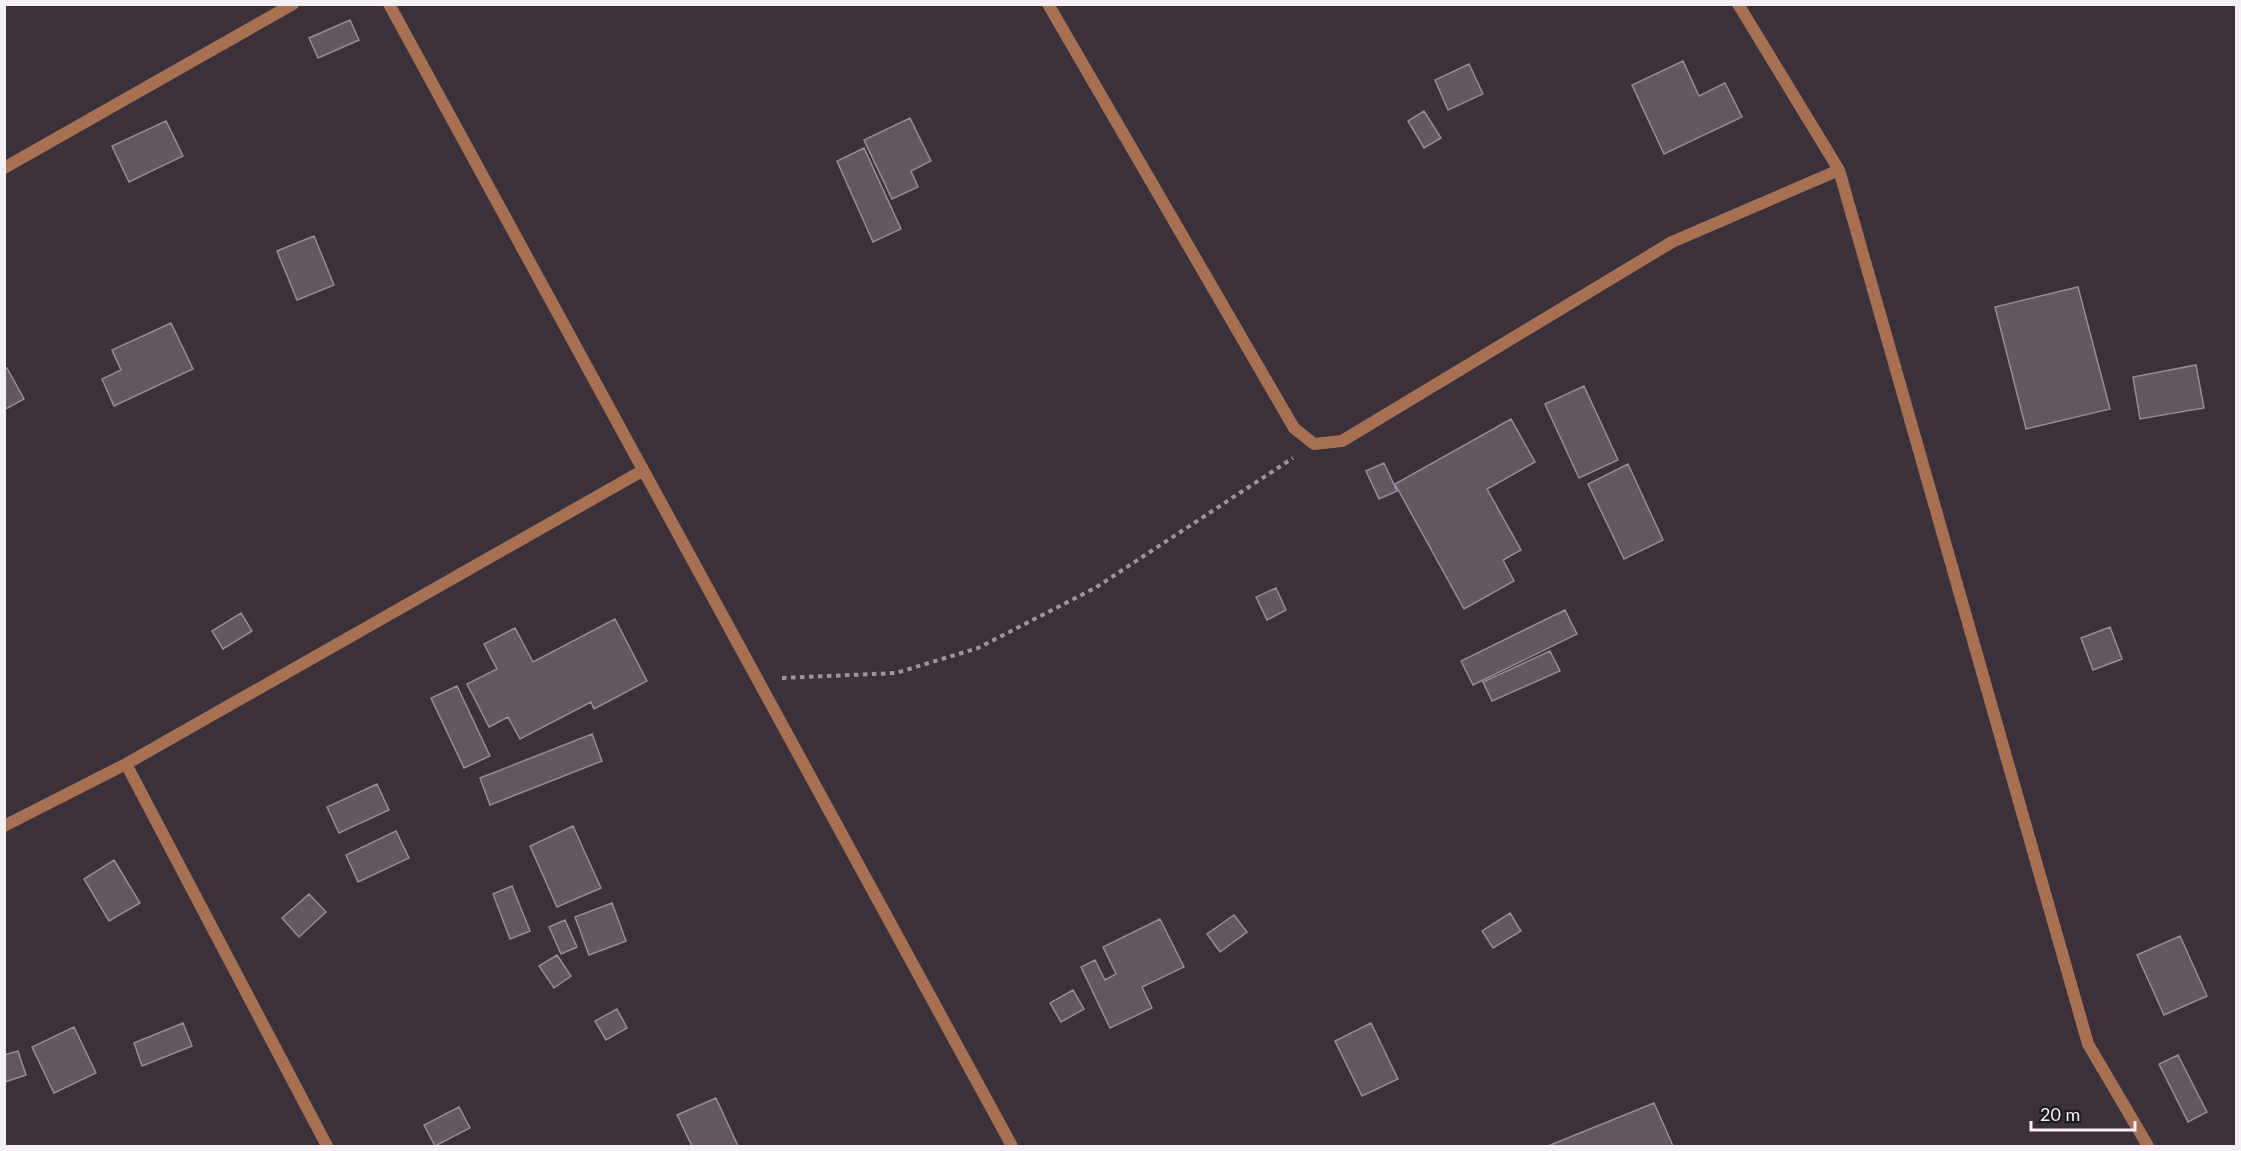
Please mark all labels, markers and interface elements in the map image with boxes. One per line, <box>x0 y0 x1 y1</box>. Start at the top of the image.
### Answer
scale bar <box>2031 1094 2134 1132</box>
text: 20 m <box>2040 1103 2080 1125</box>

